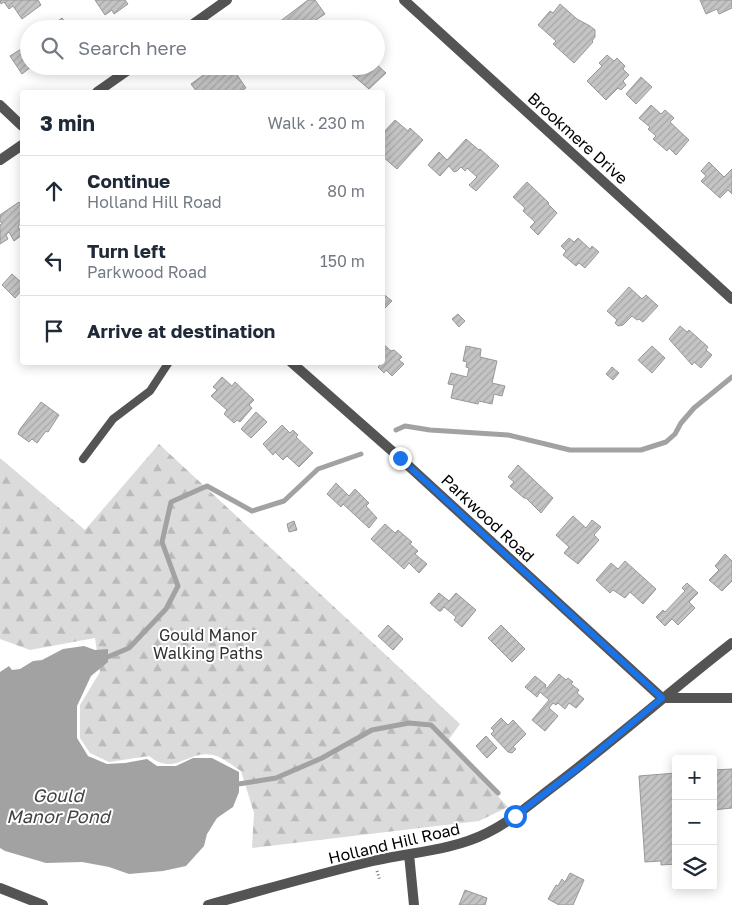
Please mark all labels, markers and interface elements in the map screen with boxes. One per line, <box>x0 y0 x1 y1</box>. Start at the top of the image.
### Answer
search box <box>20 20 385 75</box>
icon: search <box>38 34 66 62</box>
text: Search here <box>78 36 187 59</box>
street label: Brookmere Drive <box>524 88 632 188</box>
text: 3 min <box>40 110 95 136</box>
text: Walk · 230 m <box>268 113 365 133</box>
text: Continue <box>87 169 170 192</box>
icon: ahead <box>40 177 68 205</box>
text: 80 m <box>327 181 365 201</box>
text: Holland Hill Road <box>87 192 222 212</box>
text: Turn left <box>87 239 166 262</box>
icon: left <box>40 247 68 275</box>
text: 150 m <box>320 251 365 271</box>
text: Parkwood Road <box>87 262 207 282</box>
icon: arrive <box>40 317 68 345</box>
text: Arrive at destination <box>87 319 275 342</box>
route end <box>389 447 412 470</box>
street label: Parkwood Road <box>437 470 539 566</box>
park label: Gould Manor Walking Paths <box>153 625 263 663</box>
map controls <box>672 755 717 890</box>
button: + <box>672 755 717 800</box>
water label: Gould Manor Pond <box>6 784 112 827</box>
button: − <box>672 800 717 845</box>
route start <box>504 805 527 828</box>
street label: Holland Hill Road <box>326 818 462 868</box>
button: layers <box>672 845 717 890</box>

